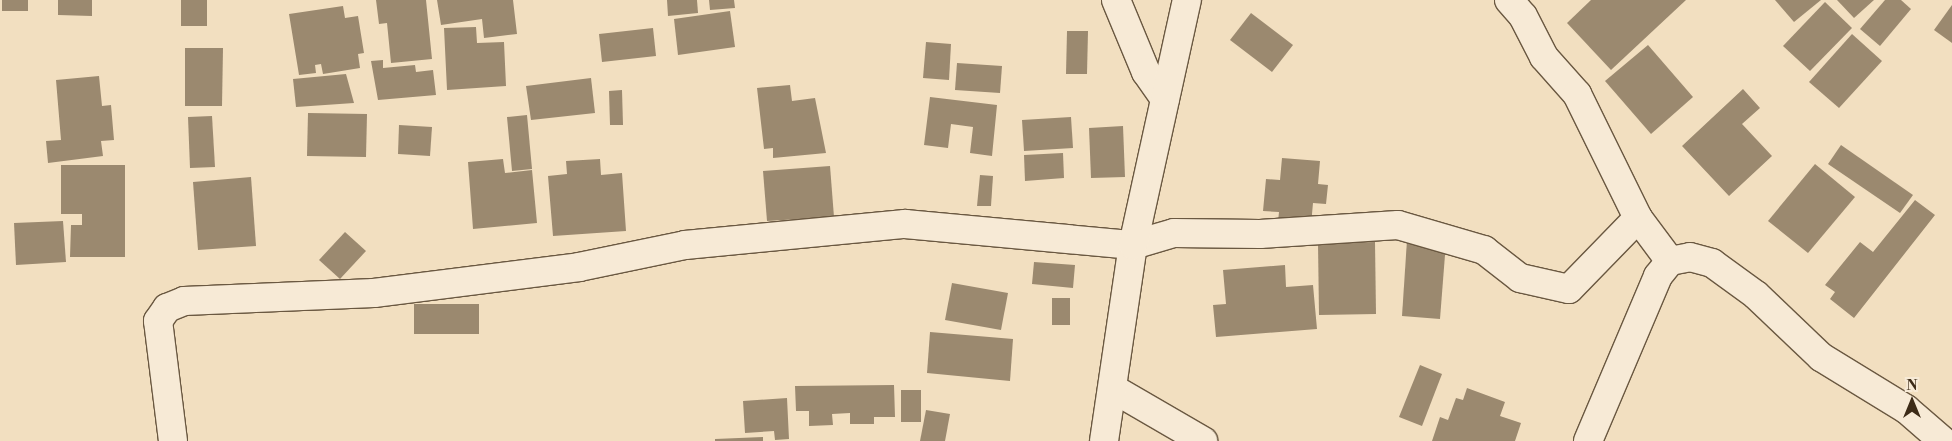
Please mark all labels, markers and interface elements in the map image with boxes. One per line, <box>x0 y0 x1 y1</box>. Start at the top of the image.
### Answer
north arrow <box>1887 376 1937 426</box>
text: N <box>1906 377 1918 395</box>

